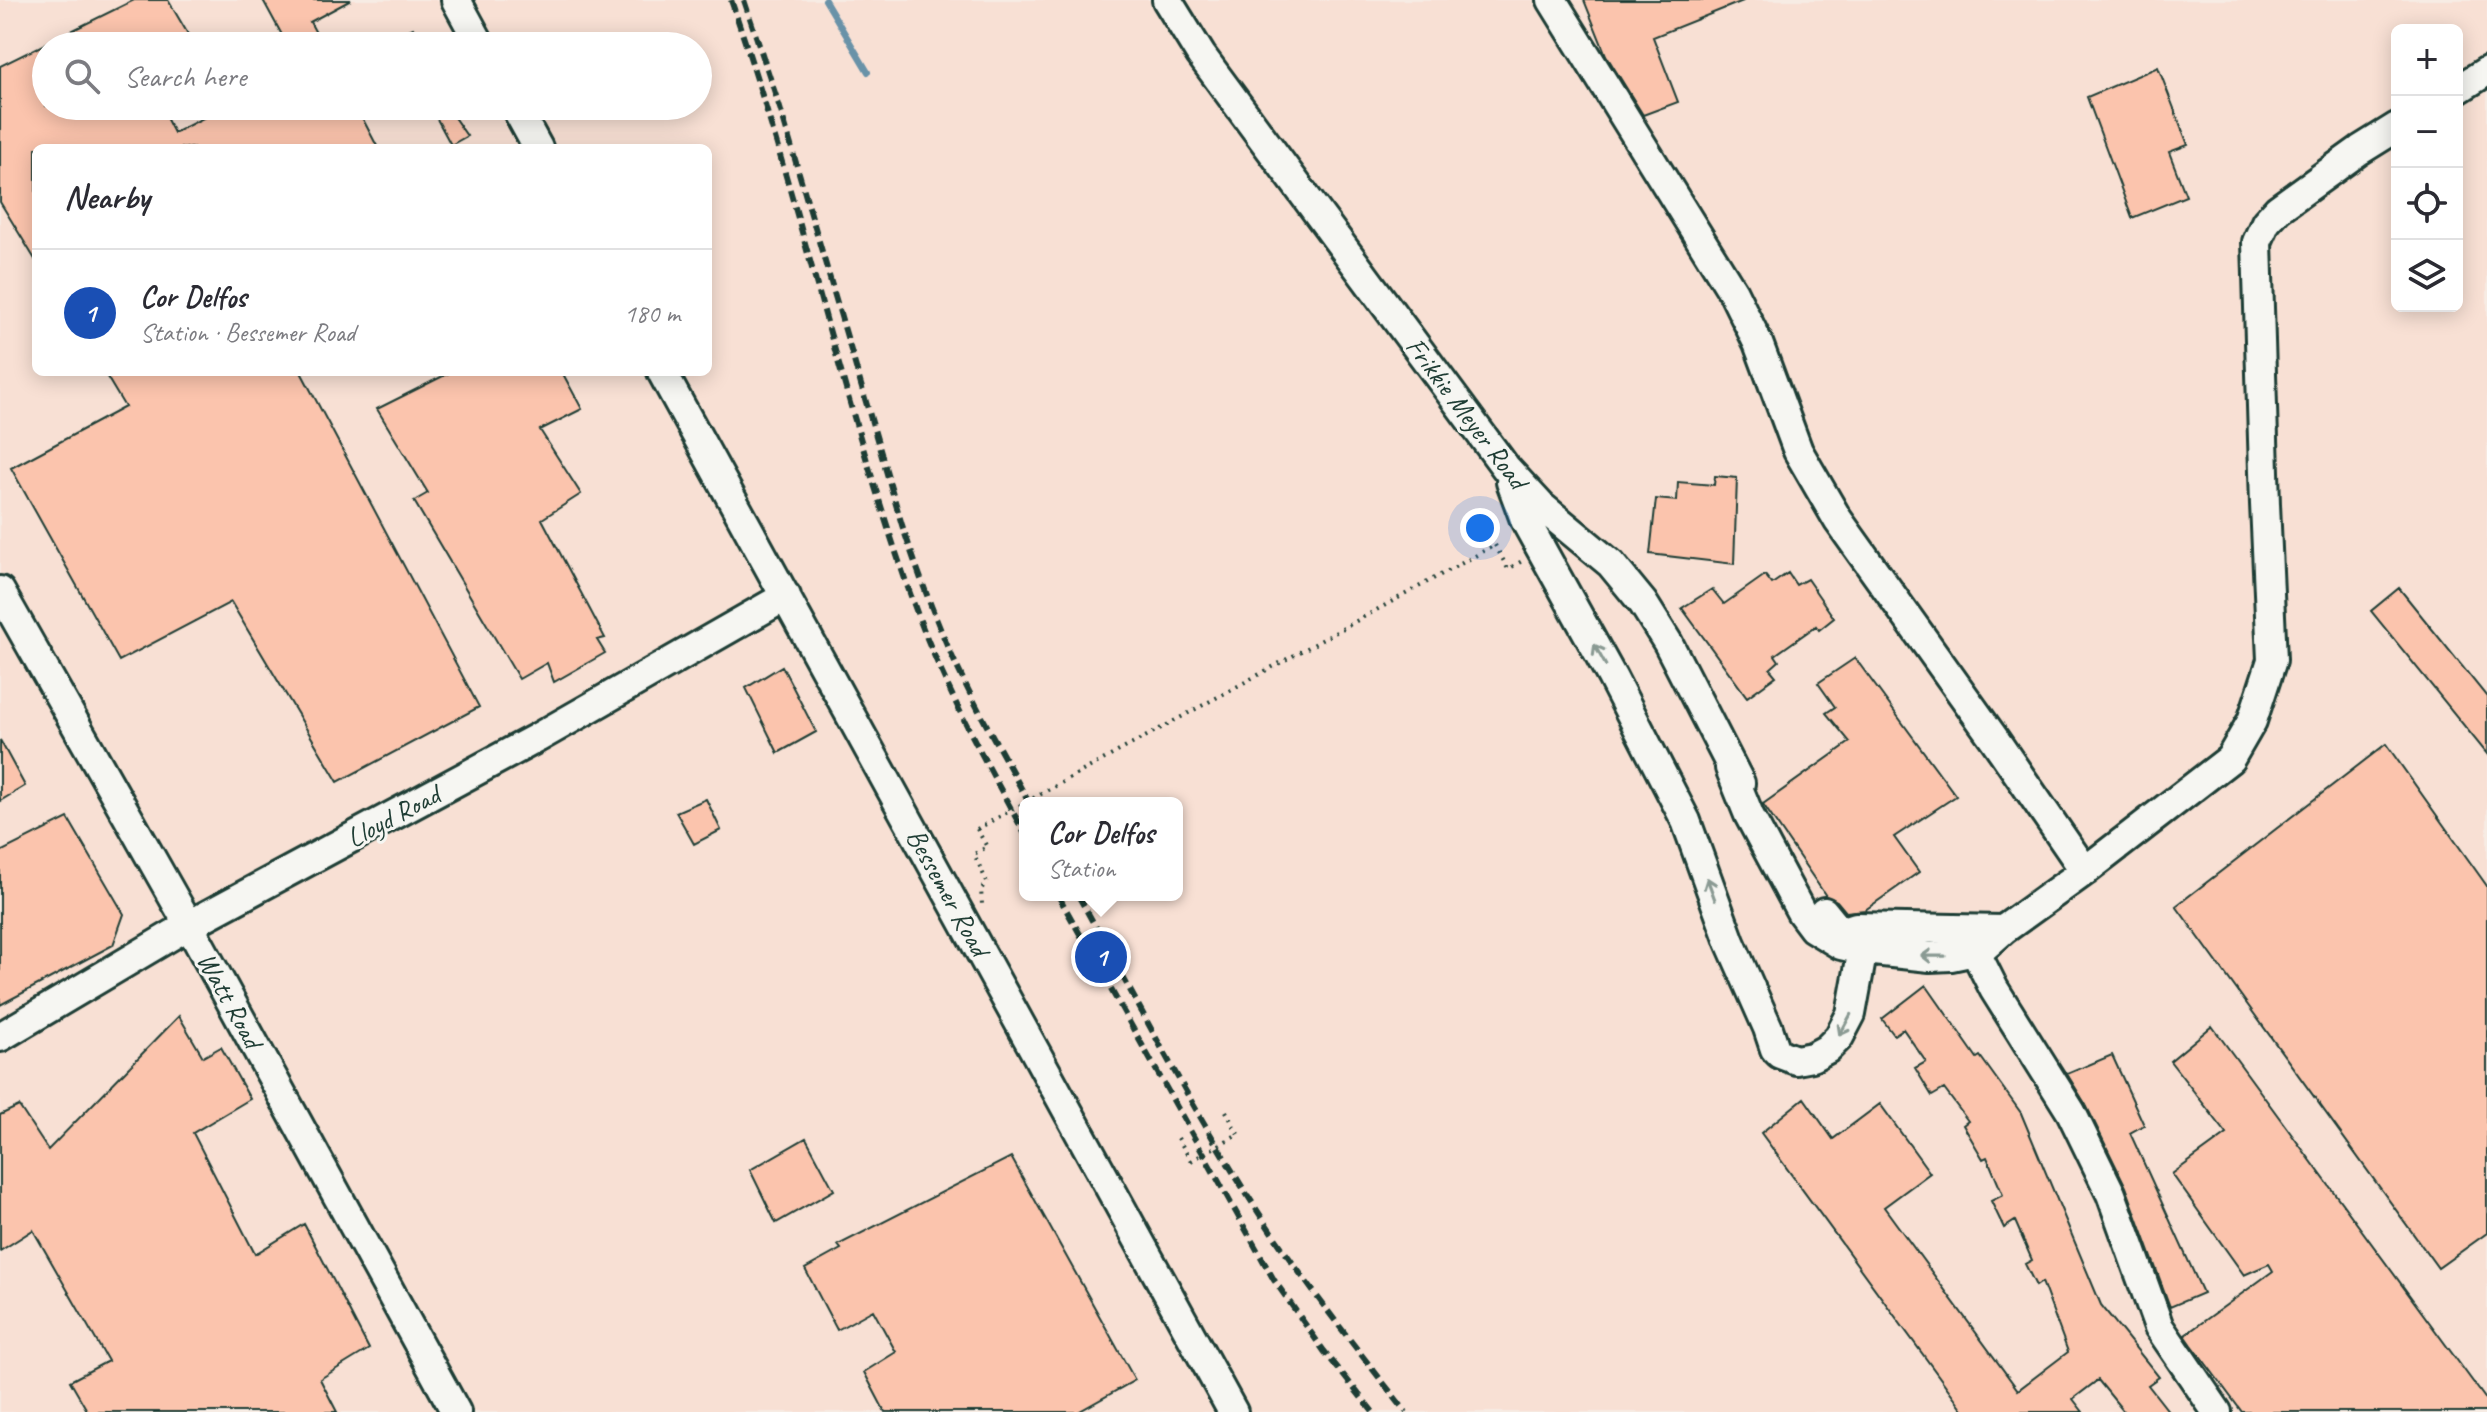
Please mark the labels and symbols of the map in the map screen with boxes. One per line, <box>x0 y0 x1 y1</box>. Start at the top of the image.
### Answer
street label: Frikkie Meyer Road <box>1398 330 1538 499</box>
your location <box>1460 508 1500 548</box>
one-way arrow <box>1591 644 1607 667</box>
street label: Lloyd Road <box>340 775 449 855</box>
street label: Bessemer Road <box>899 822 999 965</box>
one-way arrow <box>1703 878 1717 902</box>
pin: 1 <box>1075 927 1127 987</box>
street label: Watt Road <box>189 946 272 1057</box>
one-way arrow <box>1920 948 1947 964</box>
one-way arrow <box>1836 1013 1852 1037</box>

